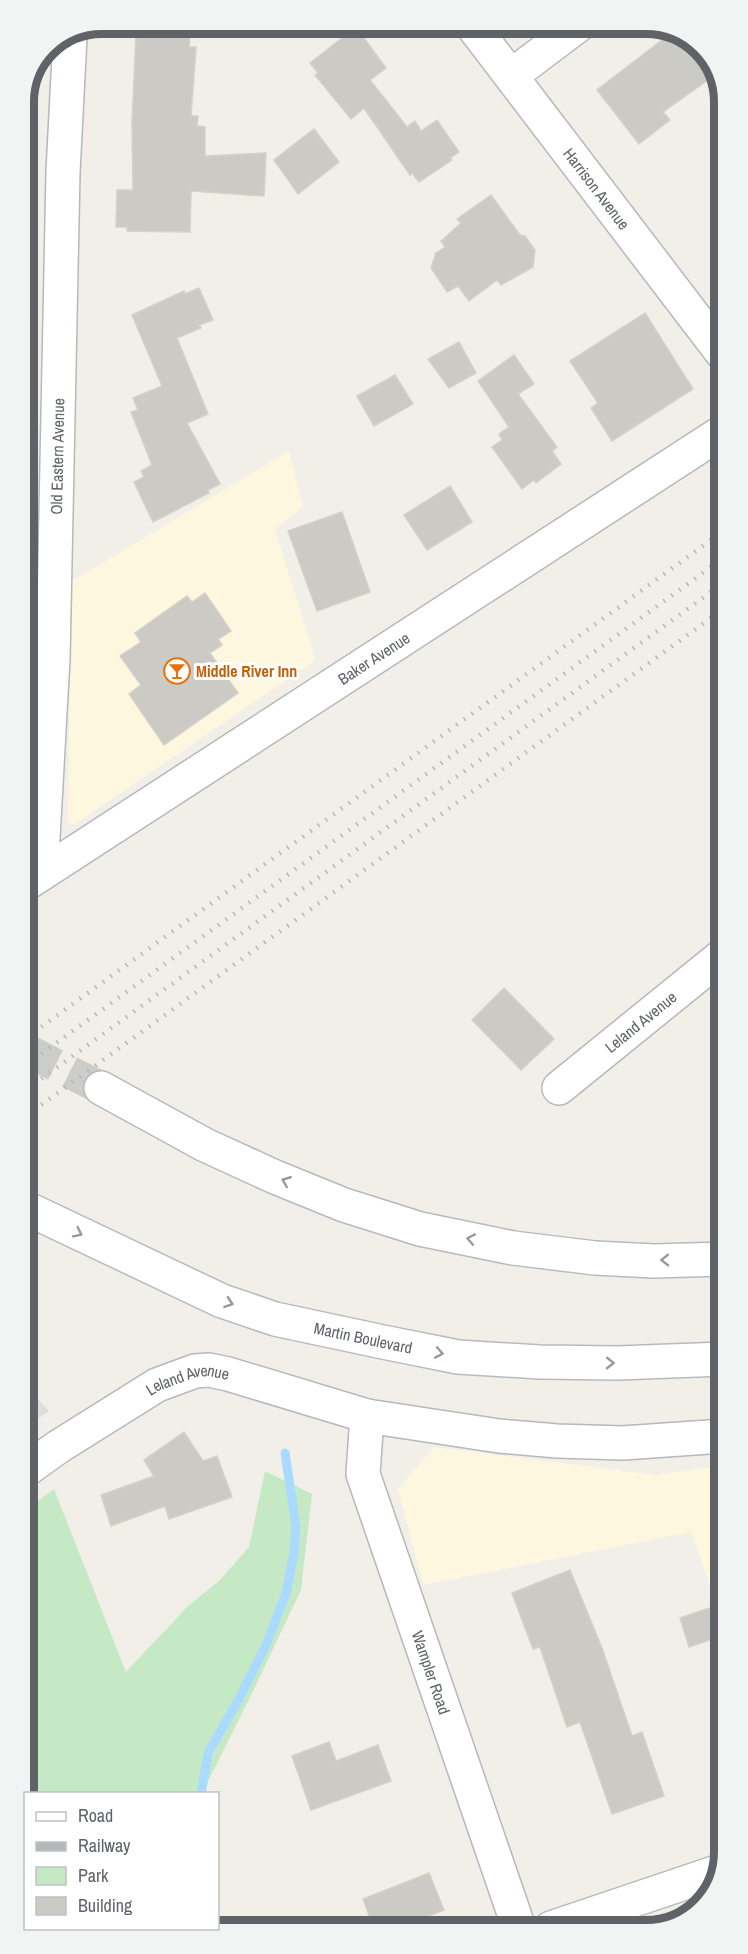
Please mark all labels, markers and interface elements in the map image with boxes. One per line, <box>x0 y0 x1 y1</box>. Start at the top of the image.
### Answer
street label: Harrison Avenue <box>558 143 635 234</box>
street label: Old Eastern Avenue <box>45 398 69 515</box>
street label: Baker Avenue <box>334 627 414 690</box>
bar icon: Middle River Inn <box>162 656 192 686</box>
place label: Middle River Inn <box>196 660 297 682</box>
street label: Leland Avenue <box>600 986 681 1058</box>
one-way arrow <box>281 1176 292 1188</box>
one-way arrow <box>72 1226 83 1238</box>
one-way arrow <box>466 1233 476 1246</box>
one-way arrow <box>660 1254 669 1267</box>
one-way arrow <box>223 1296 234 1309</box>
street label: Martin Boulevard <box>312 1317 414 1359</box>
one-way arrow <box>433 1346 443 1359</box>
one-way arrow <box>605 1357 614 1369</box>
street label: Leland Avenue <box>141 1359 231 1400</box>
street label: Wampler Road <box>407 1628 456 1717</box>
legend <box>24 1792 219 1930</box>
text: Road <box>78 1803 113 1828</box>
text: Railway <box>78 1833 131 1858</box>
text: Park <box>78 1863 109 1888</box>
text: Building <box>78 1893 133 1918</box>

